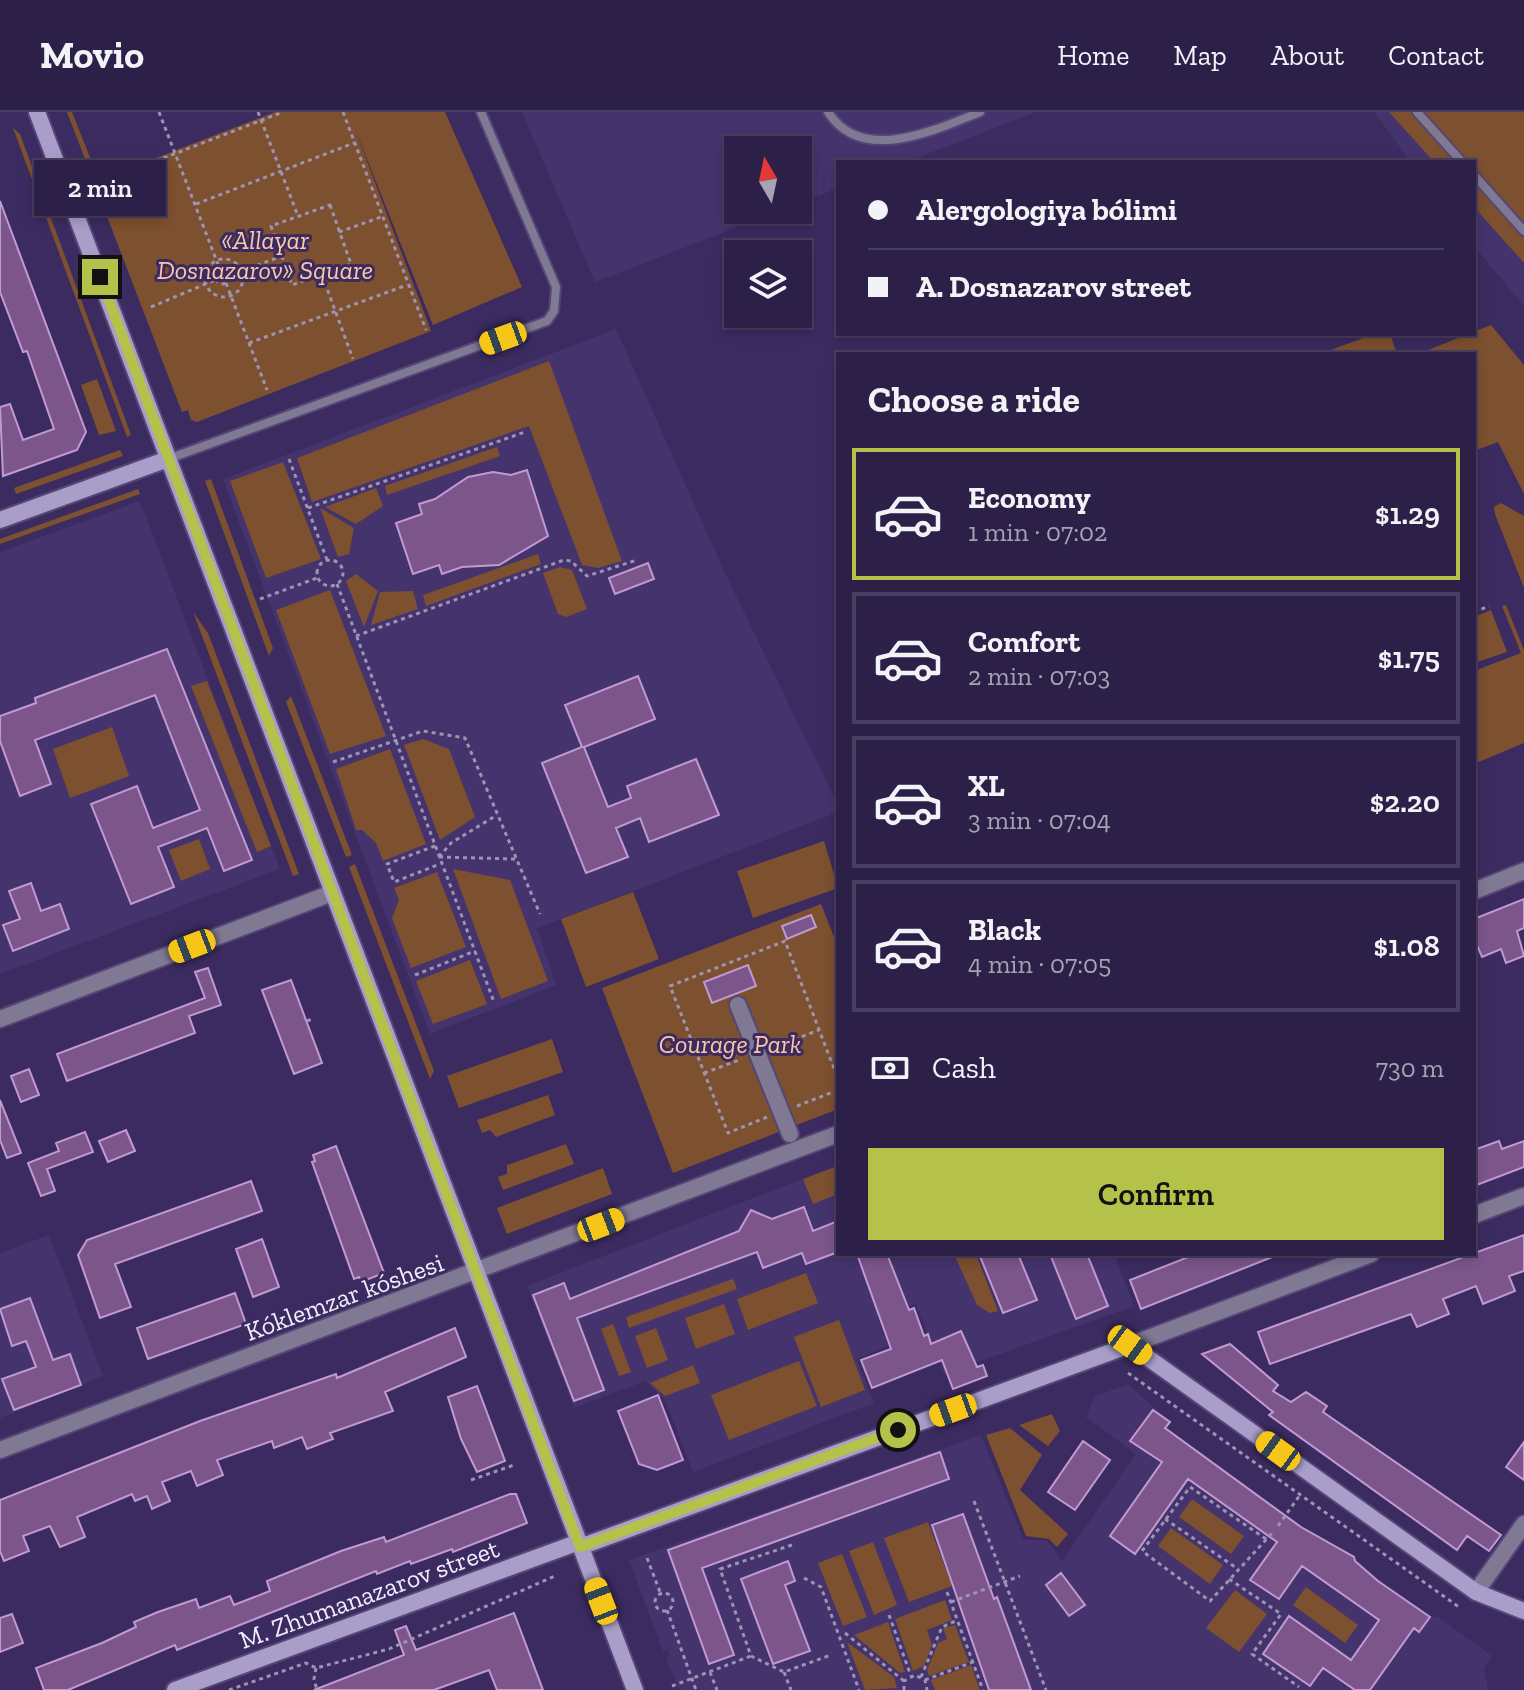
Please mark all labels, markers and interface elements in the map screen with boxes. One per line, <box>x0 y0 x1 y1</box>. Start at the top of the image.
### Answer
text: Movio <box>40 32 144 78</box>
text: Home <box>1057 39 1129 72</box>
text: Map <box>1173 39 1227 72</box>
text: About <box>1271 39 1344 72</box>
text: Contact <box>1388 39 1484 72</box>
north arrow <box>724 136 812 224</box>
map controls <box>724 136 812 328</box>
callout: 2 min <box>34 161 166 217</box>
text: 2 min <box>68 172 132 204</box>
text: Alergologiya bólimi <box>916 192 1177 228</box>
park label: «Allayar Dosnazarov» Square <box>157 224 373 286</box>
button: layers <box>724 240 812 328</box>
route end <box>82 259 118 295</box>
text: A. Dosnazarov street <box>916 269 1191 305</box>
car <box>476 319 530 357</box>
text: Choose a ride <box>868 378 1080 421</box>
icon: car <box>872 478 944 550</box>
text: Economy <box>968 480 1091 516</box>
text: $1.29 <box>1375 496 1440 532</box>
text: 1 min · 07:02 <box>968 516 1107 548</box>
icon: car <box>872 622 944 694</box>
text: Comfort <box>968 624 1080 660</box>
text: $1.75 <box>1378 640 1440 676</box>
text: 2 min · 07:03 <box>968 660 1110 692</box>
icon: car <box>872 766 944 838</box>
text: XL <box>968 768 1005 804</box>
text: $2.20 <box>1370 784 1440 820</box>
text: 3 min · 07:04 <box>968 804 1111 836</box>
icon: car <box>872 910 944 982</box>
text: Black <box>968 912 1041 948</box>
car <box>165 926 219 966</box>
text: $1.08 <box>1373 928 1440 964</box>
text: 4 min · 07:05 <box>968 948 1111 980</box>
park label: Courage Park <box>659 1028 801 1060</box>
icon: cash <box>868 1046 912 1090</box>
text: Cash <box>932 1050 996 1086</box>
text: 730 m <box>1376 1052 1444 1084</box>
button: Confirm <box>868 1148 1444 1240</box>
car <box>574 1205 628 1245</box>
street label: Kóklemzar kóshesi <box>240 1246 448 1348</box>
car <box>1104 1321 1156 1369</box>
car <box>926 1391 980 1429</box>
route start <box>880 1412 916 1448</box>
car <box>1252 1427 1304 1475</box>
street label: M. Zhumanazarov street <box>235 1532 504 1656</box>
car <box>581 1574 621 1628</box>

